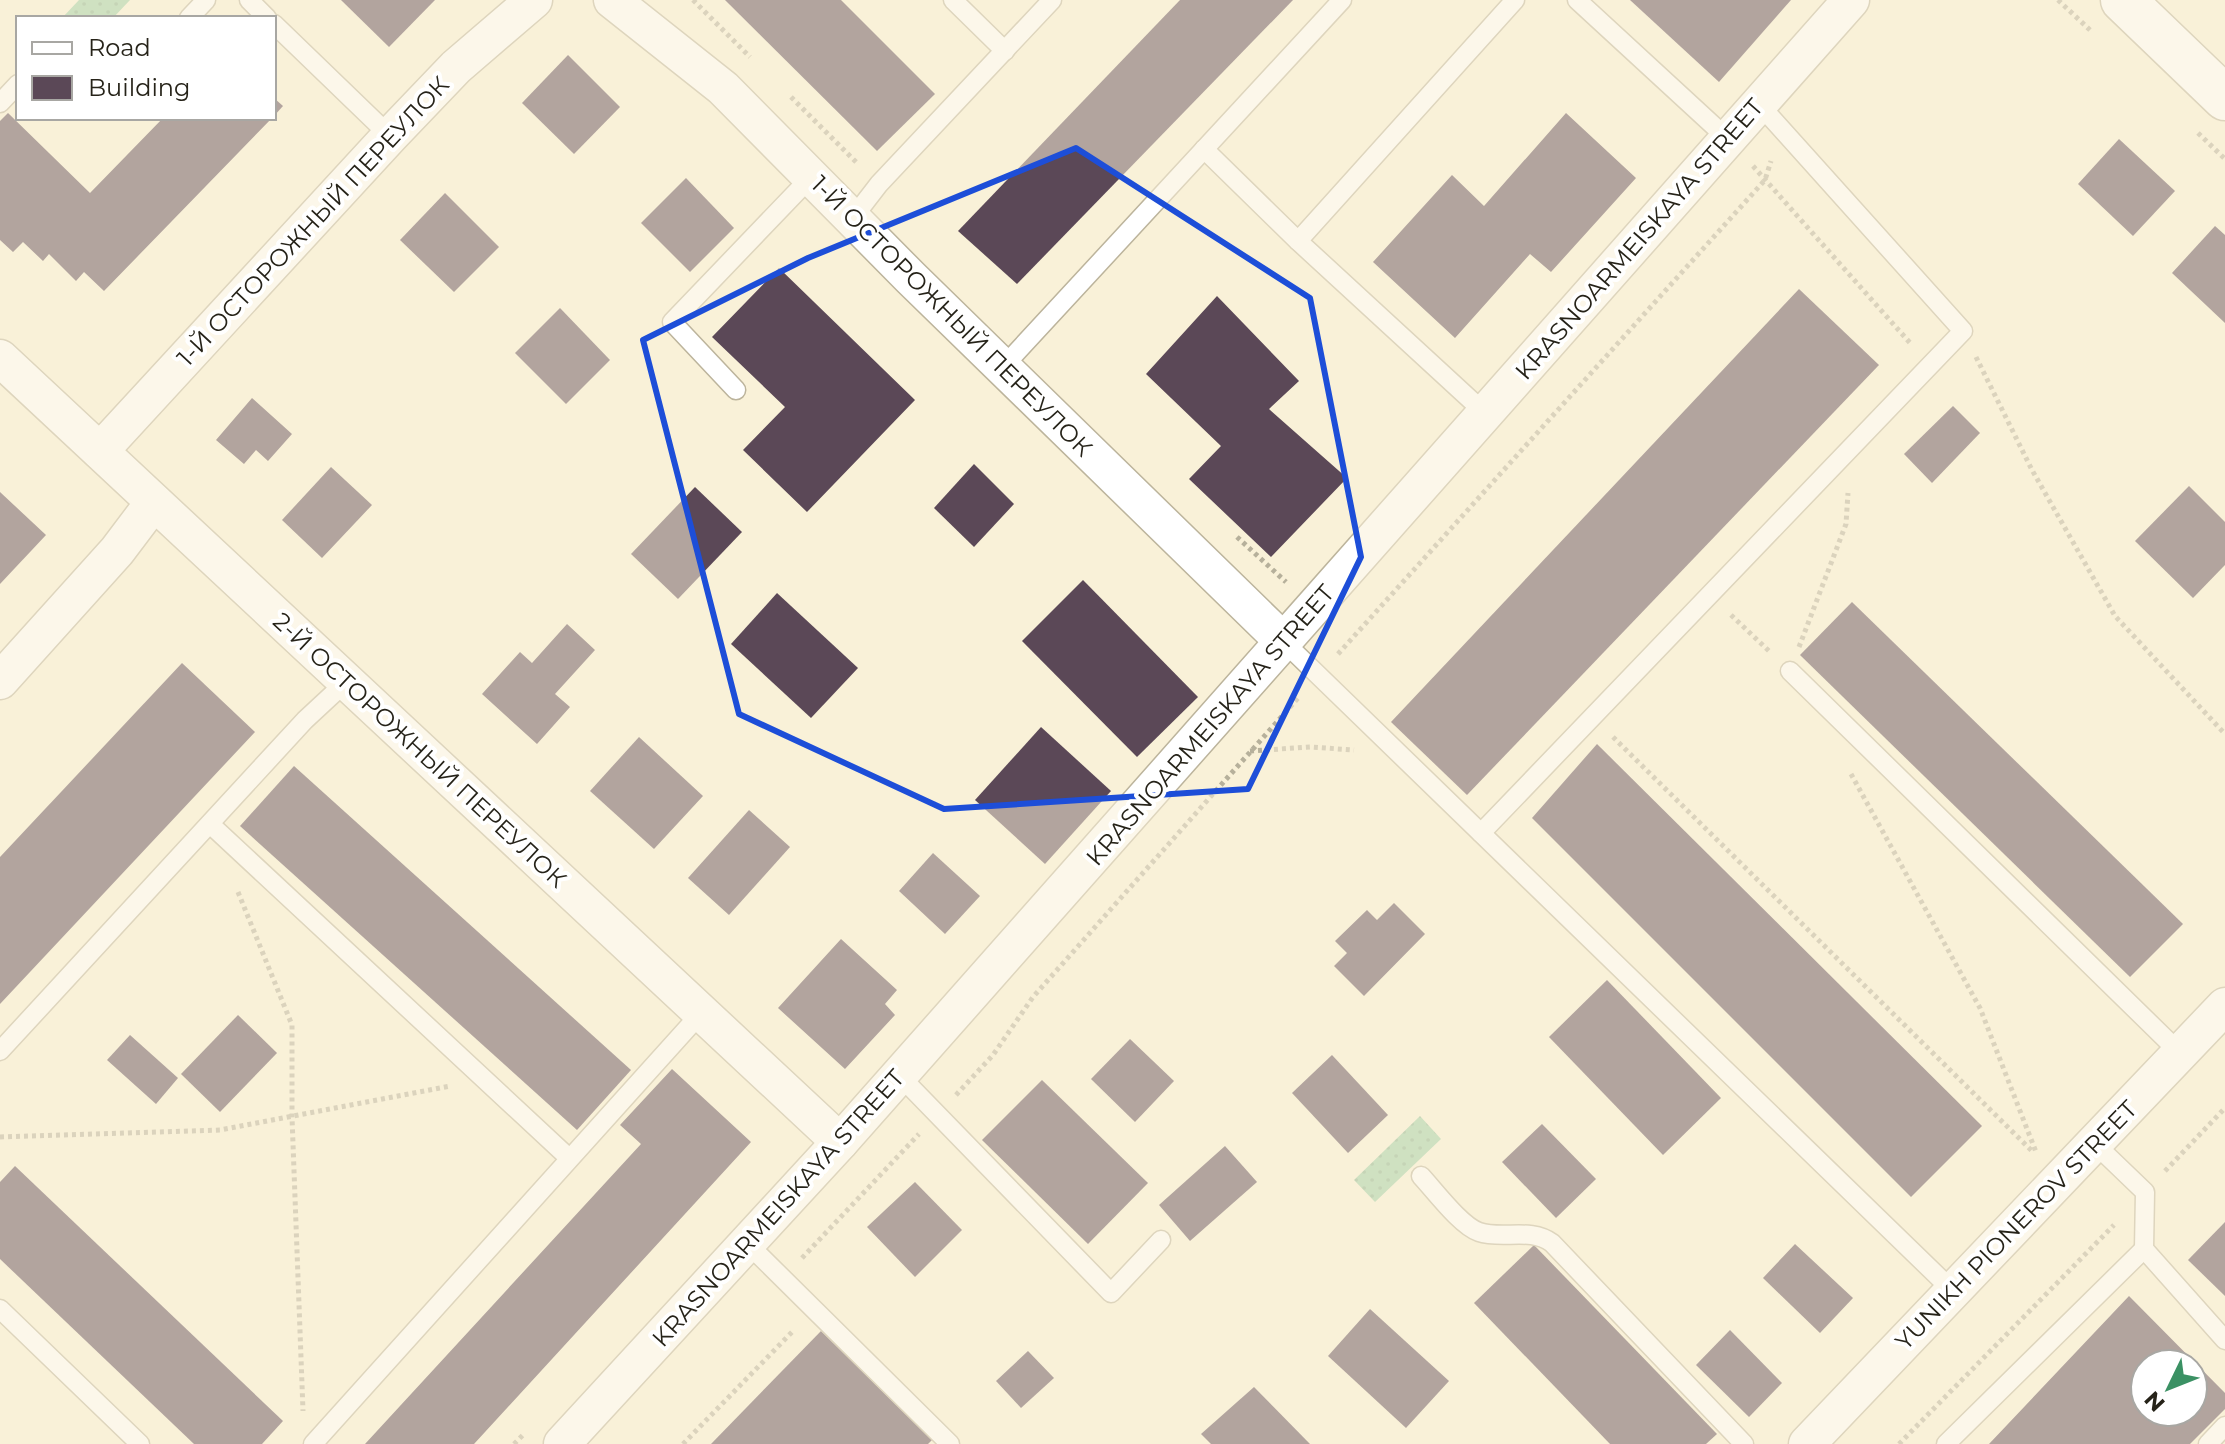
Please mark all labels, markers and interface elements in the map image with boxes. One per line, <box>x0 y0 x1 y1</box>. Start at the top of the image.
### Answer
legend <box>16 16 276 120</box>
text: Road <box>88 33 151 62</box>
street label: 1-Й ОСТОРОЖНЫЙ ПЕРЕУЛОК <box>171 70 455 372</box>
text: Building <box>88 73 191 102</box>
street label: KRASNOARMEISKAYA STREET <box>1509 92 1769 385</box>
street label: 1-Й ОСТОРОЖНЫЙ ПЕРЕУЛОК <box>806 170 1099 463</box>
street label: KRASNOARMEISKAYA STREET <box>1080 578 1340 871</box>
street label: 2-Й ОСТОРОЖНЫЙ ПЕРЕУЛОК <box>267 606 573 894</box>
street label: KRASNOARMEISKAYA STREET <box>646 1063 910 1353</box>
street label: YUNIKH PIONEROV STREET <box>1889 1094 2143 1356</box>
north arrow <box>2129 1348 2209 1428</box>
text: N <box>2139 1386 2171 1417</box>

